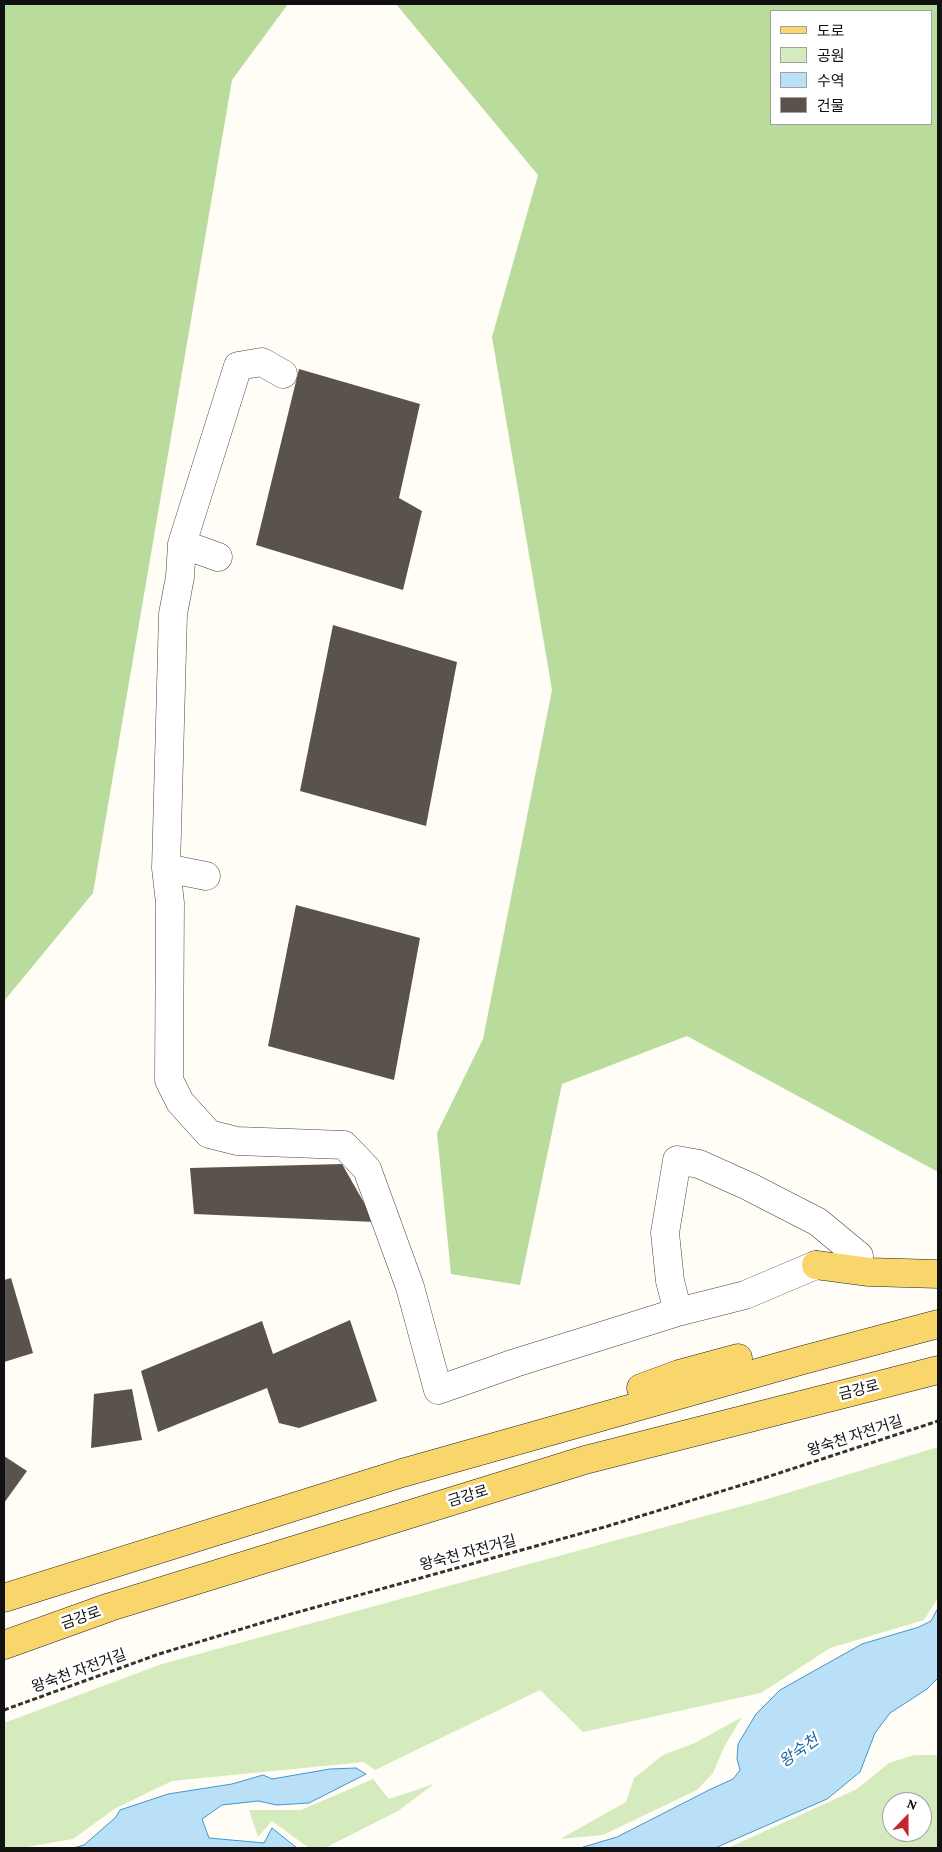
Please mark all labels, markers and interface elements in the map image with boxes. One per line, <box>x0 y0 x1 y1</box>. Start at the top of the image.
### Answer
legend <box>770 10 932 125</box>
text: 도로 <box>817 23 845 39</box>
text: 공원 <box>817 48 845 64</box>
text: 수역 <box>817 73 845 89</box>
text: 건물 <box>817 98 845 114</box>
street label: 금강로 <box>837 1376 881 1404</box>
street label: 왕숙천 자전거길 <box>805 1412 905 1460</box>
street label: 금강로 <box>446 1481 490 1511</box>
street label: 왕숙천 자전거길 <box>418 1531 518 1575</box>
street label: 금강로 <box>58 1603 104 1633</box>
street label: 왕숙천 자전거길 <box>29 1646 129 1696</box>
water label: 왕숙천 <box>775 1730 823 1772</box>
north arrow <box>882 1792 932 1842</box>
text: N <box>905 1795 920 1813</box>

